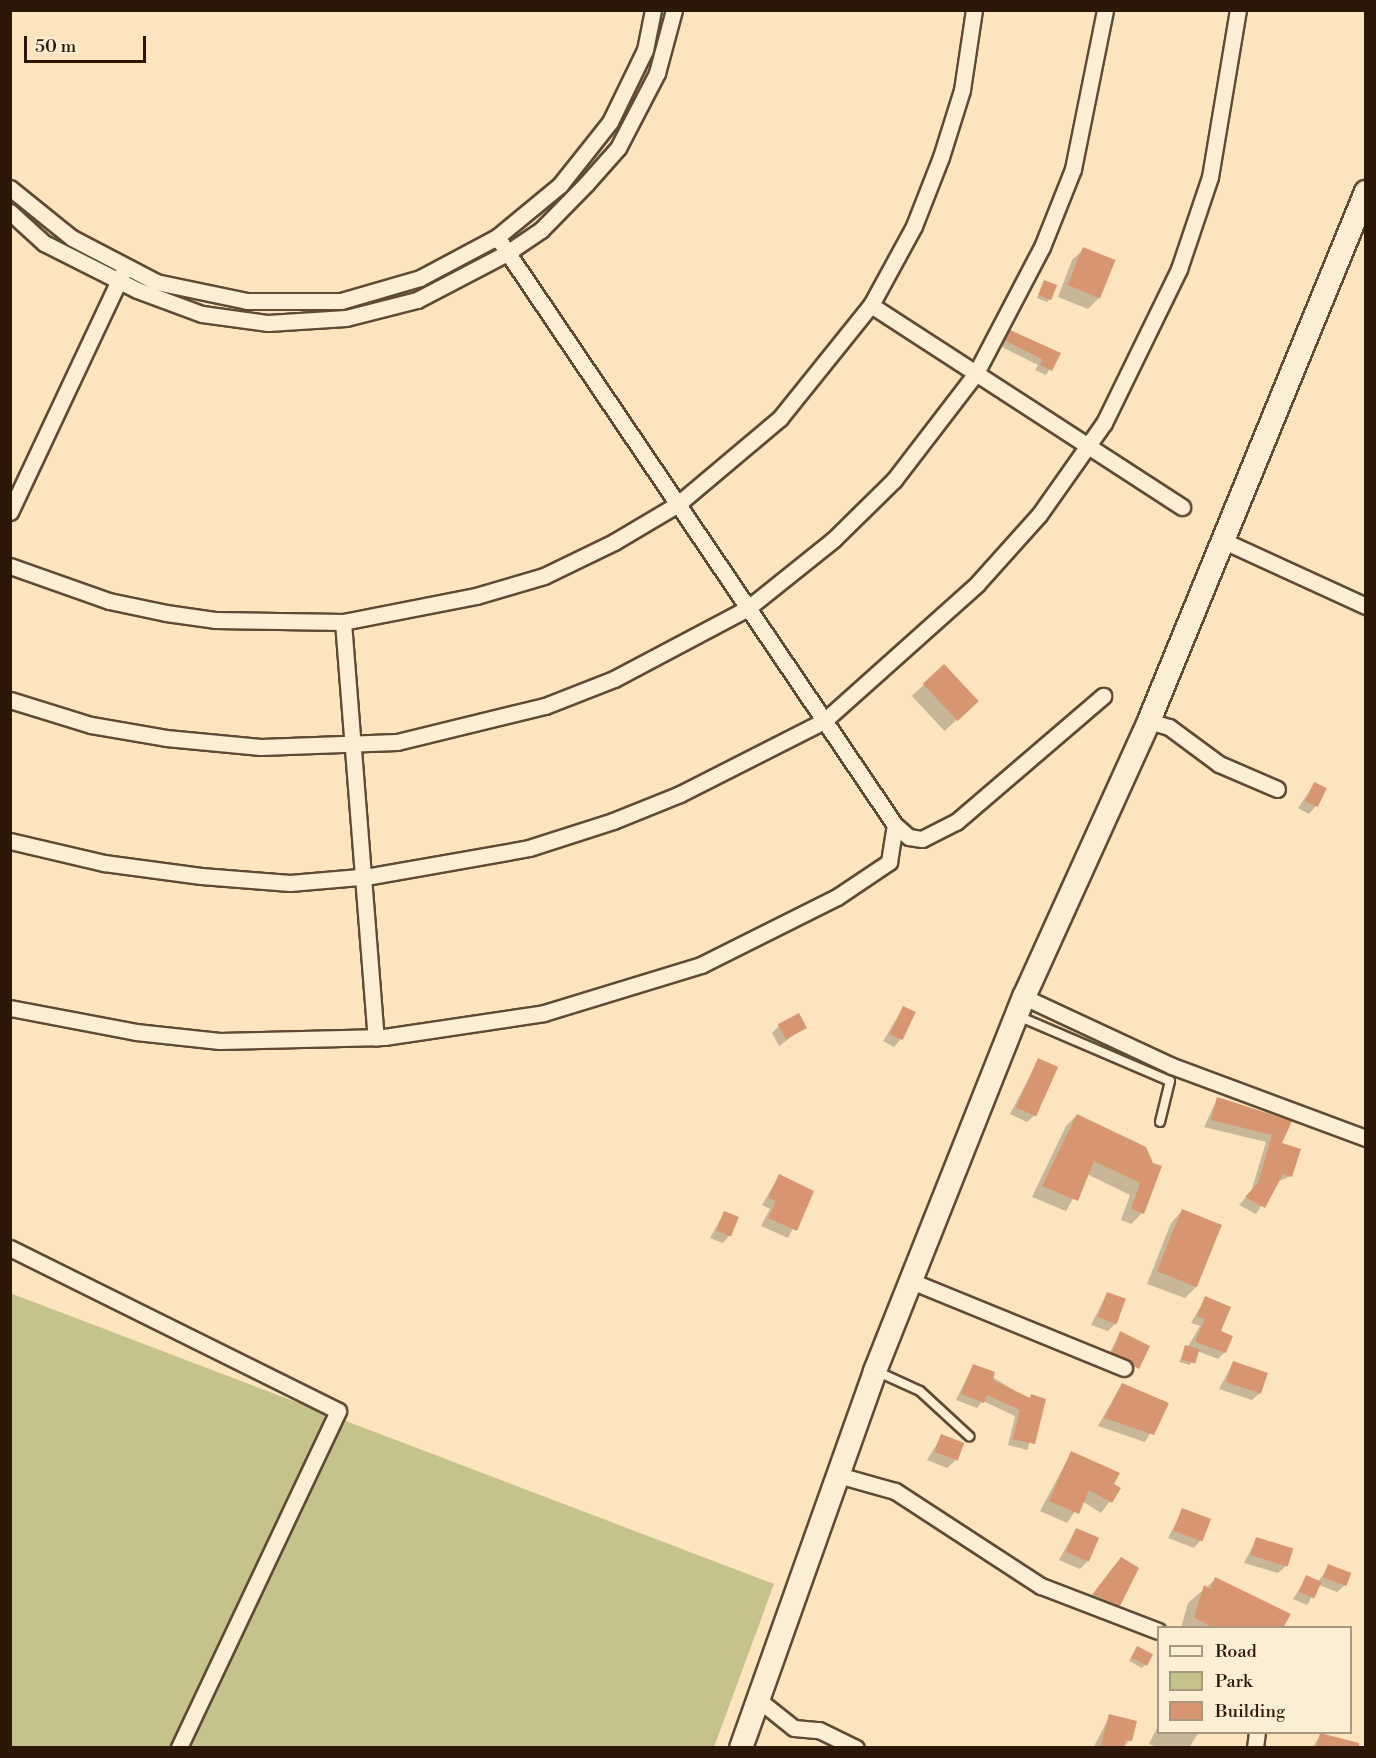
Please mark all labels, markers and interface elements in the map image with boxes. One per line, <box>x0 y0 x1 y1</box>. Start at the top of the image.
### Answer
scale bar <box>27 24 148 62</box>
text: 50 m <box>35 35 76 58</box>
legend <box>1157 1626 1352 1734</box>
text: Road <box>1215 1640 1257 1663</box>
text: Park <box>1215 1670 1252 1693</box>
text: Building <box>1215 1700 1285 1723</box>

